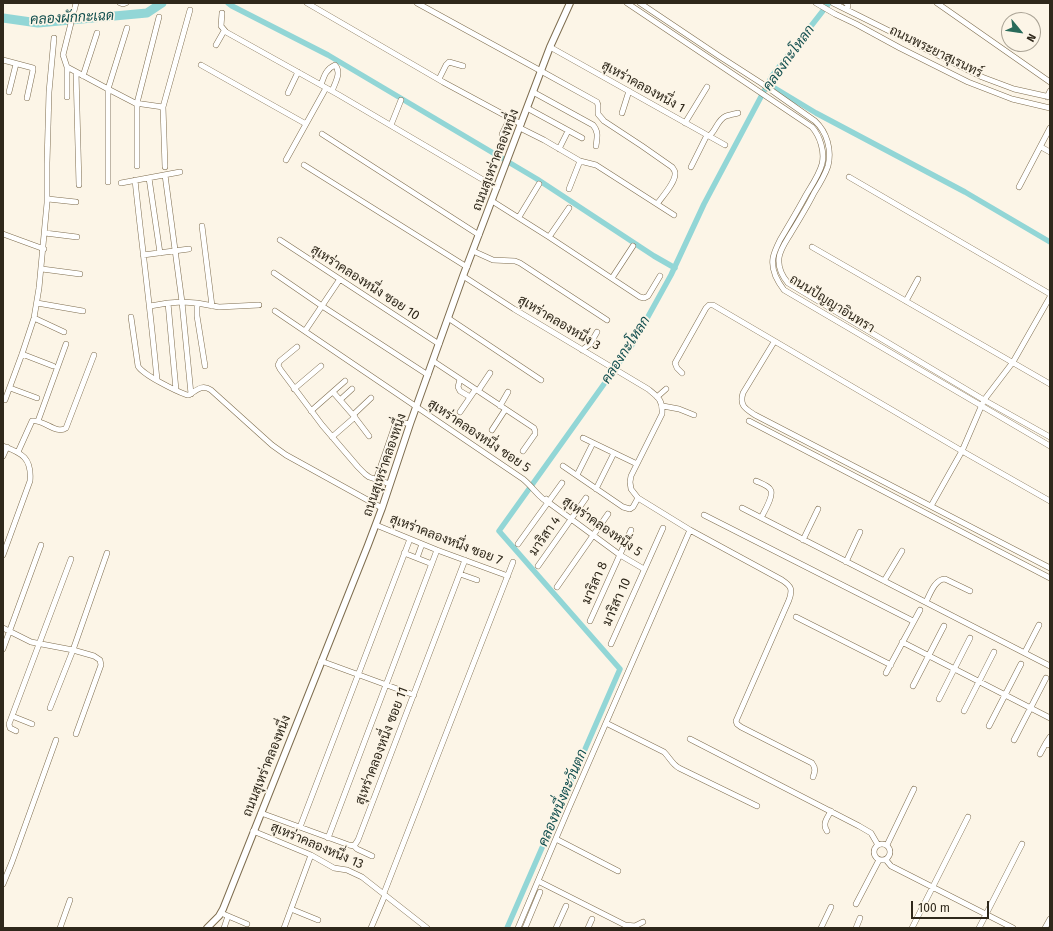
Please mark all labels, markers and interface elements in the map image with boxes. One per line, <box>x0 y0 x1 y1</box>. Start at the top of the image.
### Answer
water label: คลองผักกะเฉด <box>30 7 114 29</box>
north arrow <box>1001 12 1041 52</box>
water label: คลองกะโหลก <box>760 22 818 94</box>
street label: ถนนพระยาสุเรนทร์ <box>887 23 985 81</box>
text: N <box>1024 31 1039 44</box>
street label: สุเหร่าคลองหนึ่ง 1 <box>599 58 687 116</box>
street label: ถนนสุเหร่าคลองหนึ่ง <box>469 107 523 213</box>
street label: สุเหร่าคลองหนึ่ง ซอย 10 <box>308 242 422 324</box>
street label: ถนนปัญญาอินทรา <box>786 272 878 336</box>
street label: สุเหร่าคลองหนึ่ง 3 <box>515 292 603 354</box>
water label: คลองกะโหลก <box>598 313 654 387</box>
street label: สุเหร่าคลองหนึ่ง ซอย 5 <box>425 396 533 476</box>
street label: ถนนสุเหร่าคลองหนึ่ง <box>360 411 410 519</box>
street label: สุเหร่าคลองหนึ่ง 5 <box>559 494 645 560</box>
street label: สุเหร่าคลองหนึ่ง ซอย 7 <box>387 511 505 569</box>
street label: มาริสา 4 <box>526 513 564 559</box>
street label: มาริสา 8 <box>579 559 611 607</box>
street label: มาริสา 10 <box>600 576 634 628</box>
street label: สุเหร่าคลองหนึ่ง ซอย 11 <box>352 685 412 807</box>
street label: ถนนสุเหร่าคลองหนึ่ง <box>240 713 294 819</box>
water label: คลองหนึ่งตะวันตก <box>535 747 591 849</box>
street label: สุเหร่าคลองหนึ่ง 13 <box>268 819 366 873</box>
scale bar <box>913 893 991 919</box>
text: 100 m <box>918 901 950 915</box>

